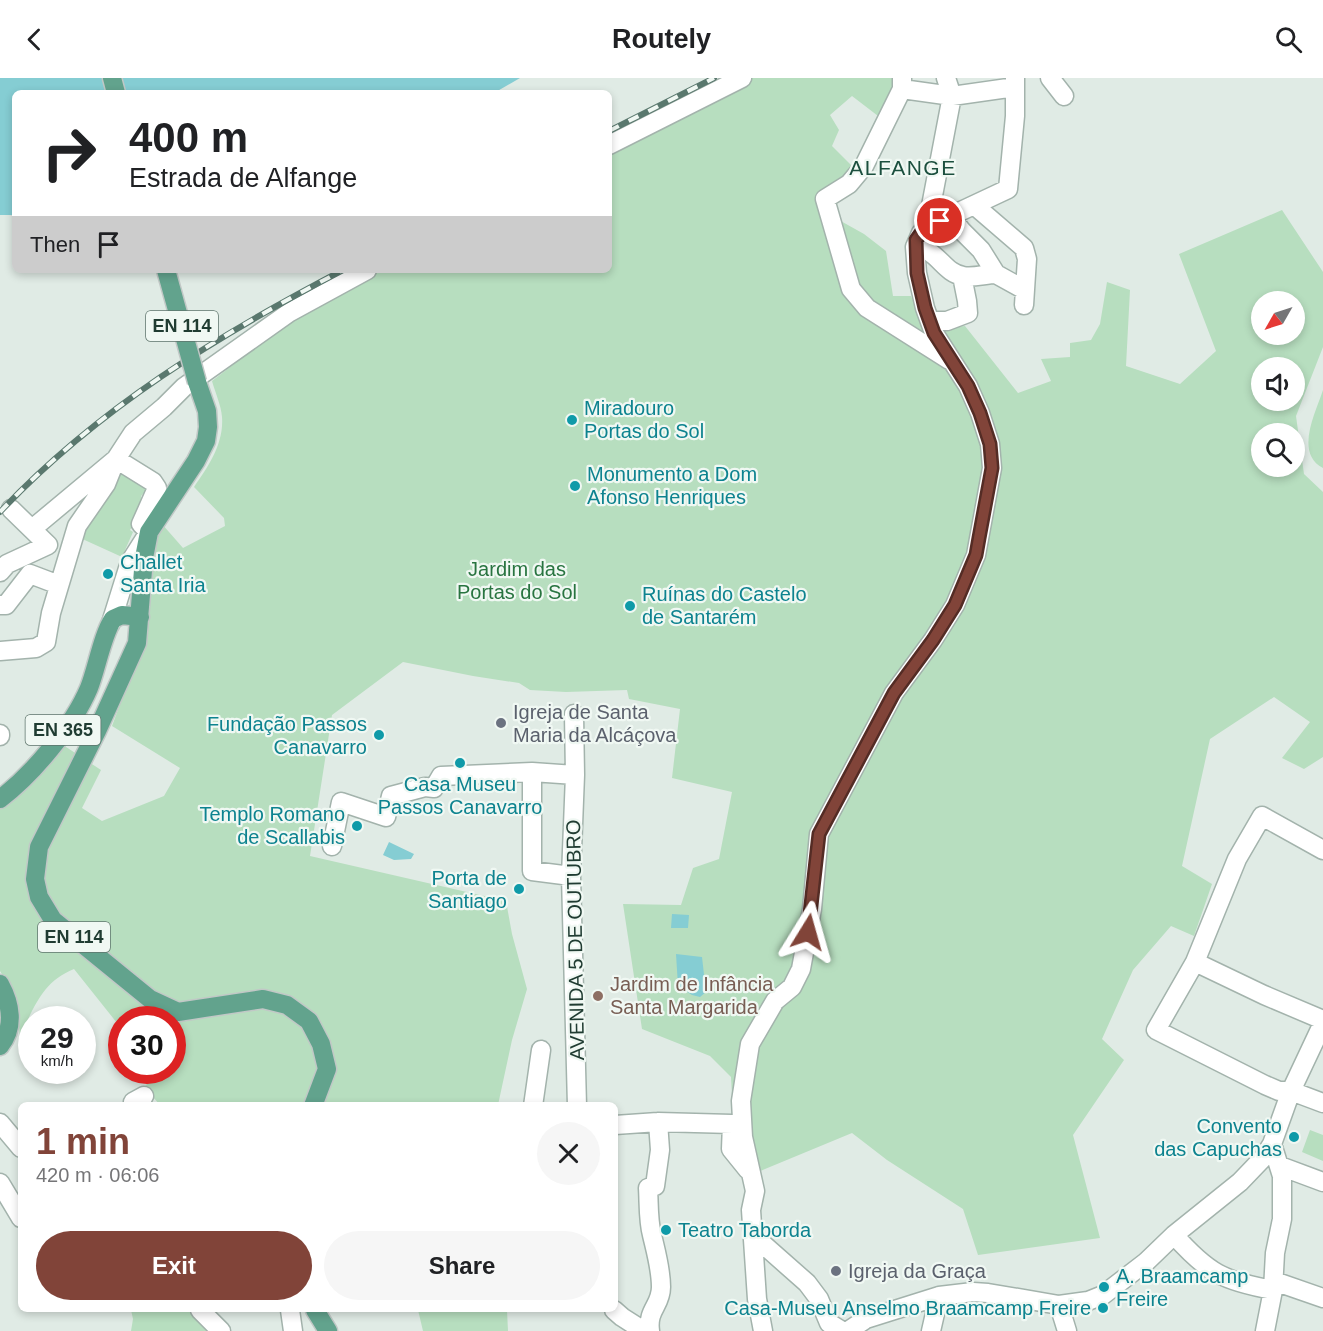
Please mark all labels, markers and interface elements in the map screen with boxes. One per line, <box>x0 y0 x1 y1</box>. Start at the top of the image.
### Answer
icon: back <box>18 23 51 56</box>
icon: search <box>1272 23 1305 56</box>
text: Routely <box>612 24 711 54</box>
icon: right <box>30 114 108 192</box>
text: 400 m <box>129 114 248 161</box>
district label: ALFANGE <box>849 156 957 179</box>
text: Estrada de Alfange <box>129 163 357 193</box>
pin <box>914 195 965 246</box>
icon: arrive <box>923 204 956 237</box>
icon: arrive <box>92 228 125 261</box>
text: Then <box>30 232 80 257</box>
north arrow <box>1251 291 1305 345</box>
map controls <box>1251 291 1305 477</box>
road number: EN 114 <box>146 311 218 341</box>
button: sound <box>1251 357 1305 411</box>
place label: Miradouro Portas do Sol <box>584 397 704 442</box>
marker: Miradouro Portas do Sol <box>565 413 579 427</box>
button: search <box>1251 423 1305 477</box>
place label: Monumento a Dom Afonso Henriques <box>587 463 757 508</box>
marker: Monumento a Dom Afonso Henriques <box>568 479 582 493</box>
place label: Challet Santa Iria <box>120 551 206 596</box>
park label: Jardim das Portas do Sol <box>457 558 577 603</box>
marker: Challet Santa Iria <box>101 567 115 581</box>
place label: Ruínas do Castelo de Santarém <box>642 583 807 628</box>
marker: Ruínas do Castelo de Santarém <box>623 599 637 613</box>
place label: Igreja de Santa Maria da Alcáçova <box>513 701 677 746</box>
place label: Fundação Passos Canavarro <box>207 713 367 758</box>
road number: EN 365 <box>26 715 100 745</box>
marker: Igreja de Santa Maria da Alcáçova <box>494 716 508 730</box>
marker: Fundação Passos Canavarro <box>372 728 386 742</box>
marker: Casa Museu Passos Canavarro <box>453 756 467 770</box>
place label: Casa Museu Passos Canavarro <box>378 773 542 818</box>
place label: Templo Romano de Scallabis <box>199 803 345 848</box>
marker: Templo Romano de Scallabis <box>350 819 364 833</box>
street label: AVENIDA 5 DE OUTUBRO <box>562 819 588 1061</box>
place label: Porta de Santiago <box>428 867 507 912</box>
marker: Porta de Santiago <box>512 882 526 896</box>
position arrow <box>776 900 840 964</box>
road number: EN 114 <box>38 922 110 952</box>
place label: Jardim de Infância Santa Margarida <box>610 973 774 1018</box>
marker: Jardim de Infância Santa Margarida <box>591 989 605 1003</box>
speed limit sign: 30 <box>108 1006 186 1084</box>
text: 29 <box>40 1021 74 1054</box>
text: km/h <box>41 1052 73 1069</box>
place label: Convento das Capuchas <box>1154 1115 1282 1160</box>
text: 1 min <box>36 1121 130 1162</box>
button: close <box>537 1122 600 1185</box>
marker: Convento das Capuchas <box>1287 1130 1301 1144</box>
text: 420 m · 06:06 <box>36 1164 159 1186</box>
place label: Teatro Taborda <box>678 1219 812 1241</box>
marker: Teatro Taborda <box>659 1223 673 1237</box>
button: Exit <box>36 1231 312 1300</box>
button: Share <box>324 1231 600 1300</box>
place label: Igreja da Graça <box>848 1260 987 1282</box>
marker: Igreja da Graça <box>829 1264 843 1278</box>
place label: A. Braamcamp Freire <box>1116 1265 1248 1310</box>
marker: A. Braamcamp Freire <box>1097 1280 1111 1294</box>
place label: Casa-Museu Anselmo Braamcamp Freire <box>724 1297 1091 1319</box>
marker: Casa-Museu Anselmo Braamcamp Freire <box>1096 1301 1110 1315</box>

